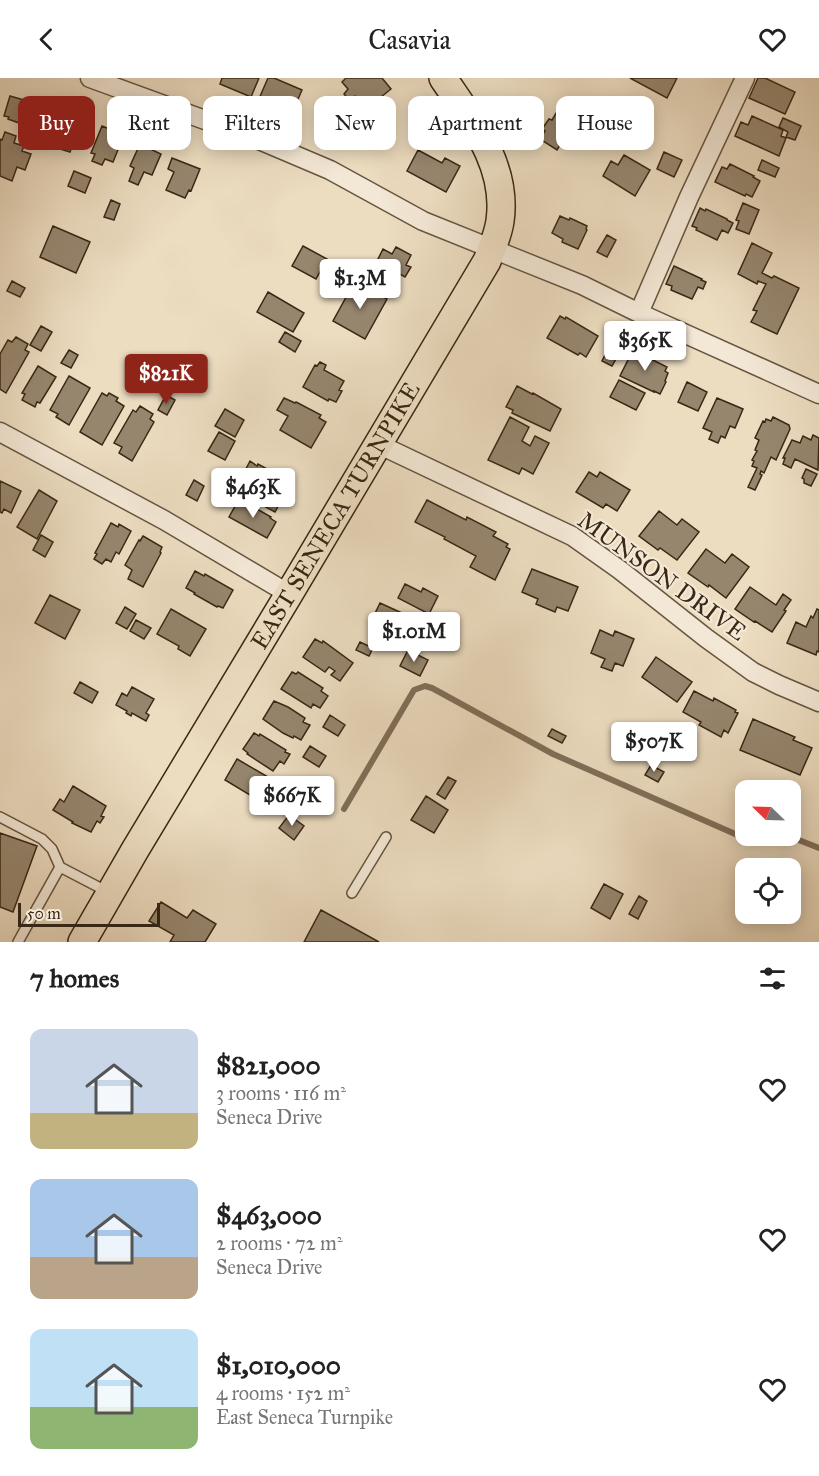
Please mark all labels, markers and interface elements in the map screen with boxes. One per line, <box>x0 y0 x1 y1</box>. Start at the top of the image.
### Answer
icon: back <box>30 23 63 56</box>
text: Casavia <box>368 23 451 56</box>
icon: heart <box>756 23 789 56</box>
chip: Buy <box>18 96 95 150</box>
chip: Rent <box>107 96 191 150</box>
chip: Filters <box>203 96 302 150</box>
chip: New <box>314 96 396 150</box>
chip: Apartment <box>408 96 544 150</box>
chip: House <box>556 96 654 150</box>
pin: $1.3M <box>318 259 402 310</box>
text: $1.3M <box>334 266 386 290</box>
pin: $365K <box>603 321 687 372</box>
text: $365K <box>618 328 672 352</box>
pin: $821K <box>124 354 208 405</box>
text: $821K <box>139 361 193 385</box>
street label: EAST SENECA TURNPIKE <box>244 377 427 655</box>
pin: $463K <box>211 468 295 519</box>
text: $463K <box>225 475 281 499</box>
street label: MUNSON DRIVE <box>572 505 752 647</box>
pin: $1.01M <box>365 612 463 663</box>
text: $1.01M <box>382 619 446 643</box>
pin: $507K <box>612 722 696 773</box>
text: $507K <box>625 729 683 753</box>
pin: $667K <box>250 776 334 827</box>
north arrow <box>735 780 801 846</box>
map controls <box>735 780 801 924</box>
text: $667K <box>263 783 321 807</box>
button: locate <box>735 858 801 924</box>
scale bar <box>18 900 160 928</box>
text: 50 m <box>27 904 61 923</box>
text: 7 homes <box>30 962 119 994</box>
icon: filters <box>756 962 789 995</box>
text: $821,000 <box>216 1049 321 1081</box>
icon: home <box>78 1053 150 1125</box>
icon: heart <box>756 1073 789 1106</box>
text: 3 rooms · 116 m² <box>216 1081 346 1105</box>
text: Seneca Drive <box>216 1105 322 1129</box>
text: $463,000 <box>216 1199 322 1231</box>
icon: home <box>78 1203 150 1275</box>
icon: heart <box>756 1223 789 1256</box>
text: 2 rooms · 72 m² <box>216 1231 343 1255</box>
text: Seneca Drive <box>216 1255 322 1279</box>
text: $1,010,000 <box>216 1349 341 1381</box>
icon: home <box>78 1353 150 1425</box>
icon: heart <box>756 1373 789 1406</box>
text: 4 rooms · 152 m² <box>216 1381 350 1405</box>
text: East Seneca Turnpike <box>216 1405 393 1429</box>

